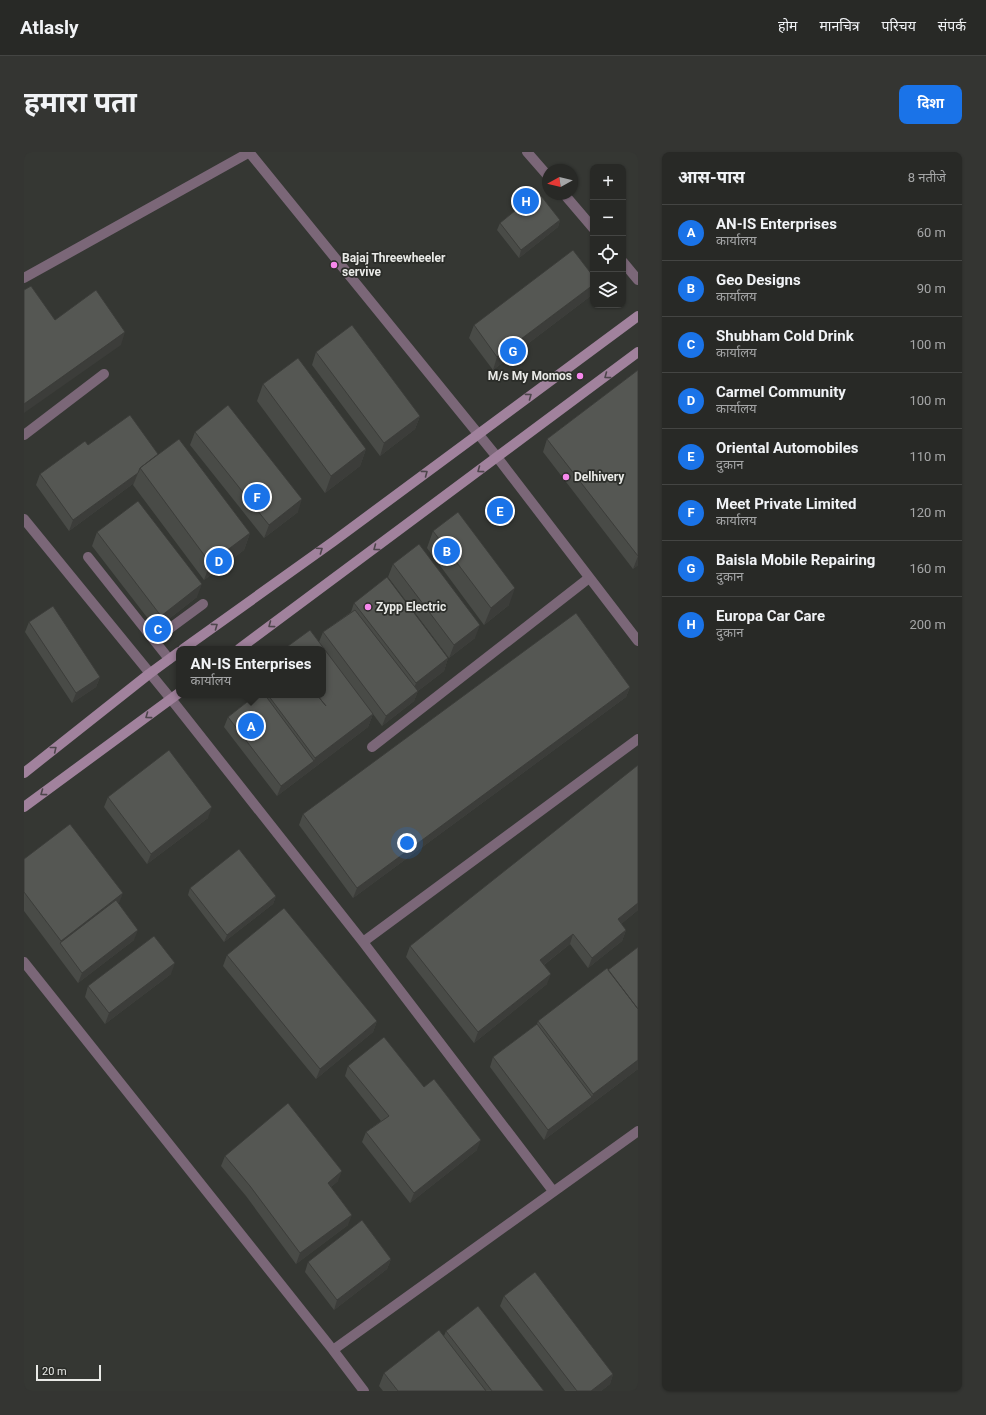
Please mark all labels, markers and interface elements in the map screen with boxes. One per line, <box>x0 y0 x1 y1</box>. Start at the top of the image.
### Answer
text: Atlasly <box>20 16 79 39</box>
text: होम <box>778 18 797 34</box>
text: मानचित्र <box>819 18 860 34</box>
text: परिचय <box>882 18 916 34</box>
text: संपर्क <box>938 18 966 34</box>
button: दिशा <box>899 85 962 124</box>
text: हमारा पता <box>24 86 137 119</box>
north arrow <box>542 164 578 200</box>
map controls <box>590 164 626 308</box>
button: + <box>590 164 626 200</box>
text: आस-पास <box>678 167 745 187</box>
text: 8 नतीजे <box>908 170 946 185</box>
pin: H <box>513 186 539 216</box>
button: − <box>590 200 626 236</box>
text: AN-IS Enterprises <box>716 215 837 233</box>
text: A <box>687 225 695 240</box>
text: 60 m <box>917 225 946 240</box>
text: कार्यालय <box>716 233 757 248</box>
button: locate <box>590 236 626 272</box>
place label: Bajaj Threewheeler servive <box>342 251 446 279</box>
marker: Bajaj Threewheeler servive <box>329 260 339 270</box>
text: Geo Designs <box>716 271 801 289</box>
button: layers <box>590 272 626 308</box>
text: B <box>687 281 695 296</box>
text: 90 m <box>917 281 946 296</box>
text: कार्यालय <box>716 289 757 304</box>
text: Shubham Cold Drink <box>716 327 854 345</box>
pin: G <box>500 336 526 366</box>
text: C <box>687 337 695 352</box>
text: 100 m <box>909 337 946 352</box>
text: कार्यालय <box>716 345 757 360</box>
place label: M/s My Momos <box>488 369 572 383</box>
marker: M/s My Momos <box>575 371 585 381</box>
one-way arrow <box>604 371 611 378</box>
text: Carmel Community <box>716 383 846 401</box>
one-way arrow <box>525 393 532 400</box>
text: D <box>687 393 695 408</box>
text: 100 m <box>909 393 946 408</box>
text: कार्यालय <box>716 401 757 416</box>
text: Oriental Automobiles <box>716 439 859 457</box>
text: E <box>687 449 695 464</box>
text: 110 m <box>909 449 946 464</box>
text: दुकान <box>716 457 743 472</box>
one-way arrow <box>477 465 484 473</box>
place label: Delhivery <box>574 470 625 484</box>
one-way arrow <box>420 471 427 478</box>
marker: Delhivery <box>561 472 571 482</box>
pin: F <box>244 482 270 512</box>
text: Meet Private Limited <box>716 495 856 513</box>
pin: E <box>487 496 513 526</box>
text: F <box>687 505 695 520</box>
text: 120 m <box>909 505 946 520</box>
text: कार्यालय <box>716 513 757 528</box>
pin: B <box>434 536 460 566</box>
one-way arrow <box>373 543 380 550</box>
pin: D <box>206 546 232 576</box>
one-way arrow <box>316 548 323 555</box>
text: Baisla Mobile Repairing <box>716 551 875 569</box>
text: G <box>687 561 695 576</box>
text: 160 m <box>909 561 946 576</box>
text: दुकान <box>716 569 743 584</box>
place label: Zypp Electric <box>376 600 446 614</box>
marker: Zypp Electric <box>363 602 373 612</box>
text: Europa Car Care <box>716 607 825 625</box>
pin: C <box>145 614 171 644</box>
text: H <box>686 617 696 632</box>
text: 200 m <box>909 617 946 632</box>
one-way arrow <box>269 620 276 627</box>
one-way arrow <box>210 624 217 631</box>
text: दुकान <box>716 625 743 640</box>
popup <box>176 646 326 698</box>
text: AN-IS Enterprises <box>191 655 311 673</box>
text: कार्यालय <box>191 673 231 688</box>
pin: A <box>238 711 264 741</box>
one-way arrow <box>145 712 152 719</box>
one-way arrow <box>50 747 57 754</box>
one-way arrow <box>40 789 47 796</box>
your location <box>397 833 417 853</box>
scale bar <box>36 1363 101 1382</box>
text: 20 m <box>42 1365 67 1378</box>

